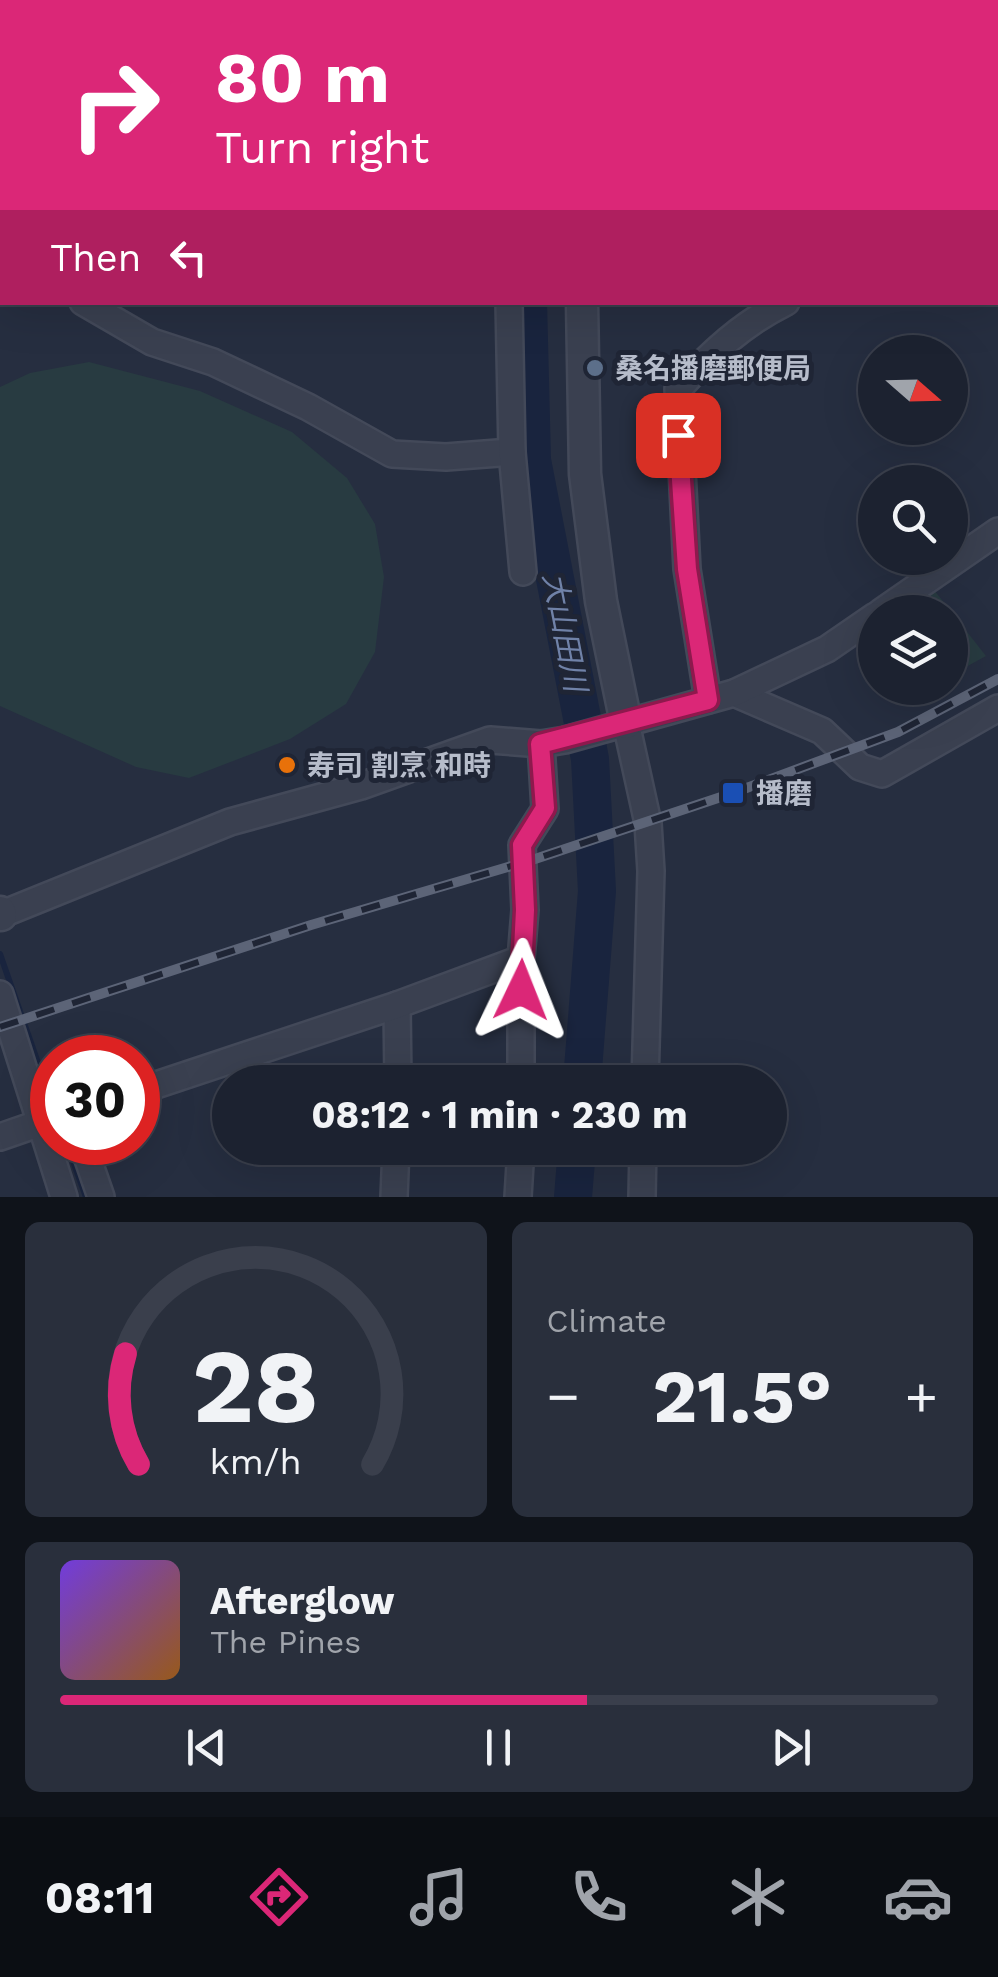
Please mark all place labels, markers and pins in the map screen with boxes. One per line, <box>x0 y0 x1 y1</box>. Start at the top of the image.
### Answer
place label: 桑名播磨郵便局 <box>615 352 811 385</box>
marker: 桑名播磨郵便局 <box>584 357 606 379</box>
pin <box>636 393 721 478</box>
place label: 寿司 割烹 和時 <box>307 749 491 782</box>
marker: 寿司 割烹 和時 <box>276 754 298 776</box>
place label: 播磨 <box>756 777 812 810</box>
marker: 播磨 <box>720 780 746 806</box>

